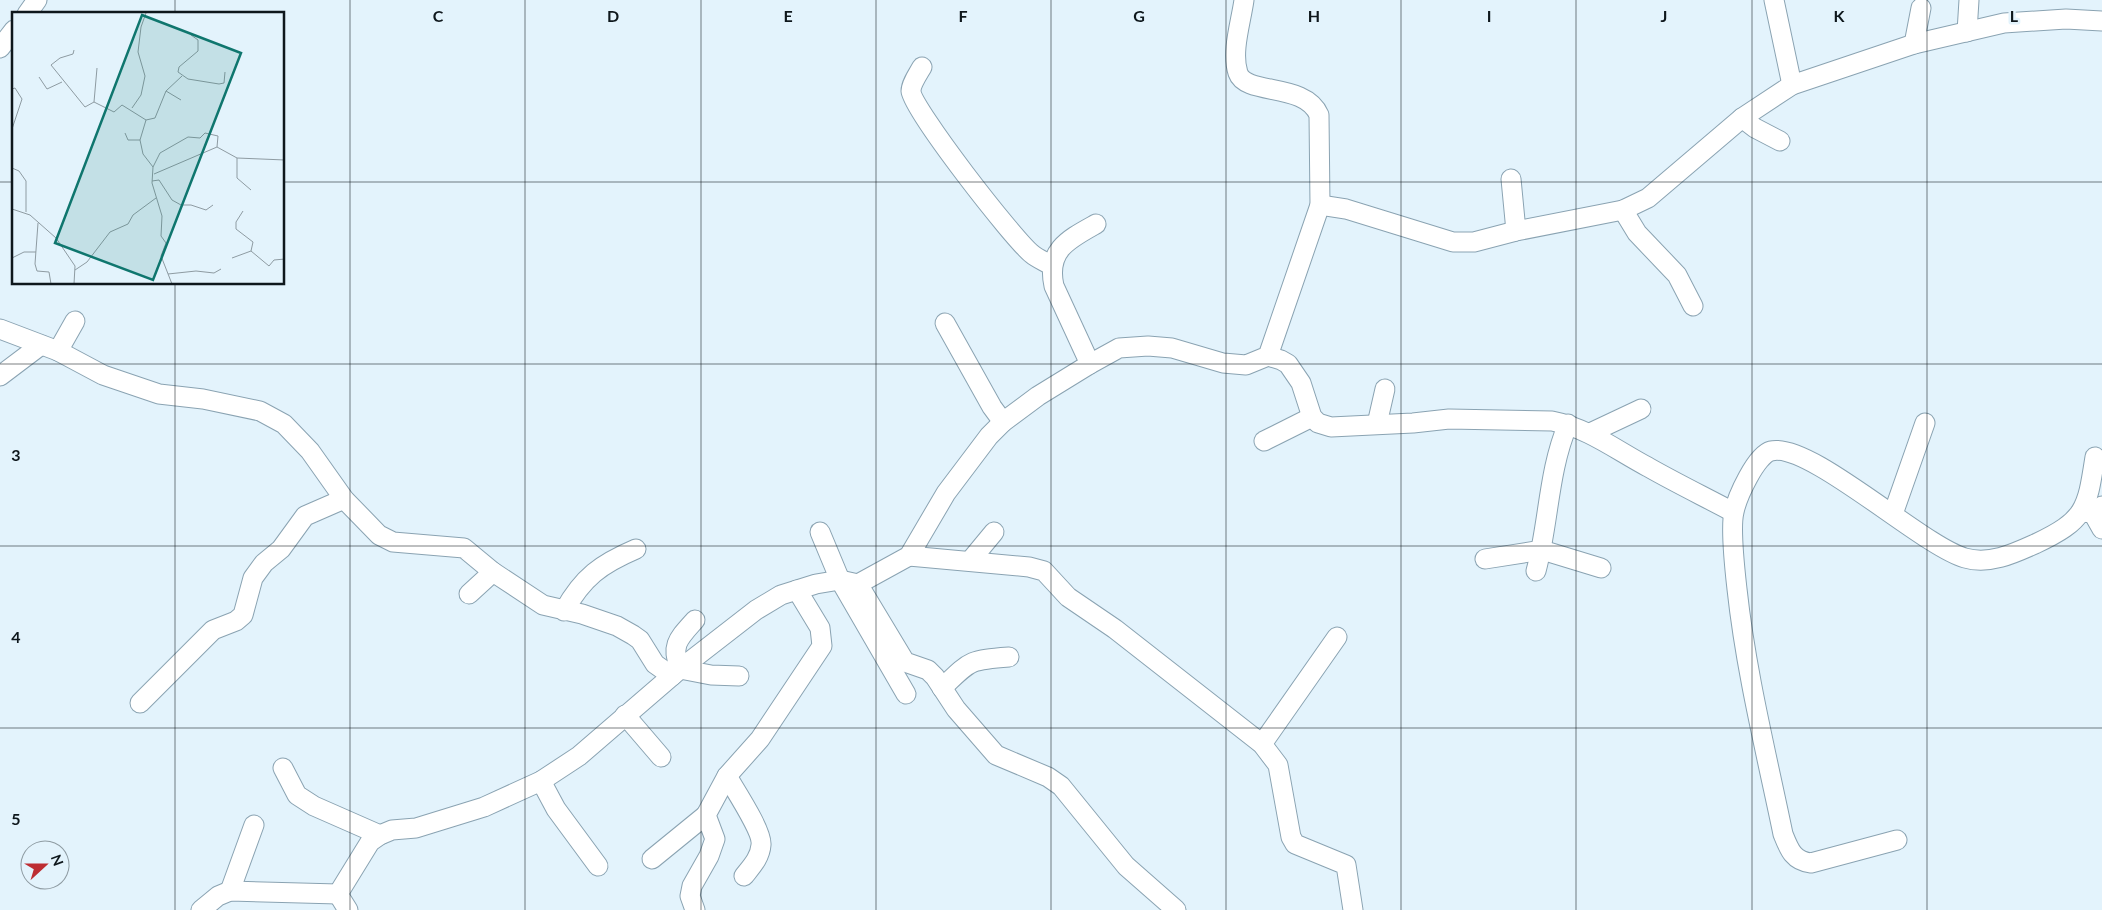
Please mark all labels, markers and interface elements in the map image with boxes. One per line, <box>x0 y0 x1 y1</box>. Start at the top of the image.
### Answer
text: C <box>433 6 444 25</box>
text: D <box>607 6 619 25</box>
text: E <box>783 6 793 25</box>
text: F <box>958 6 968 25</box>
text: G <box>1133 6 1145 25</box>
text: H <box>1308 6 1320 25</box>
text: I <box>1487 6 1491 25</box>
text: J <box>1661 6 1667 25</box>
text: K <box>1834 6 1846 25</box>
text: L <box>2010 6 2019 25</box>
inset map <box>12 12 285 285</box>
text: 3 <box>11 445 21 464</box>
text: 4 <box>11 627 21 646</box>
text: 5 <box>11 809 21 828</box>
north arrow <box>20 840 70 890</box>
text: N <box>48 852 67 868</box>

